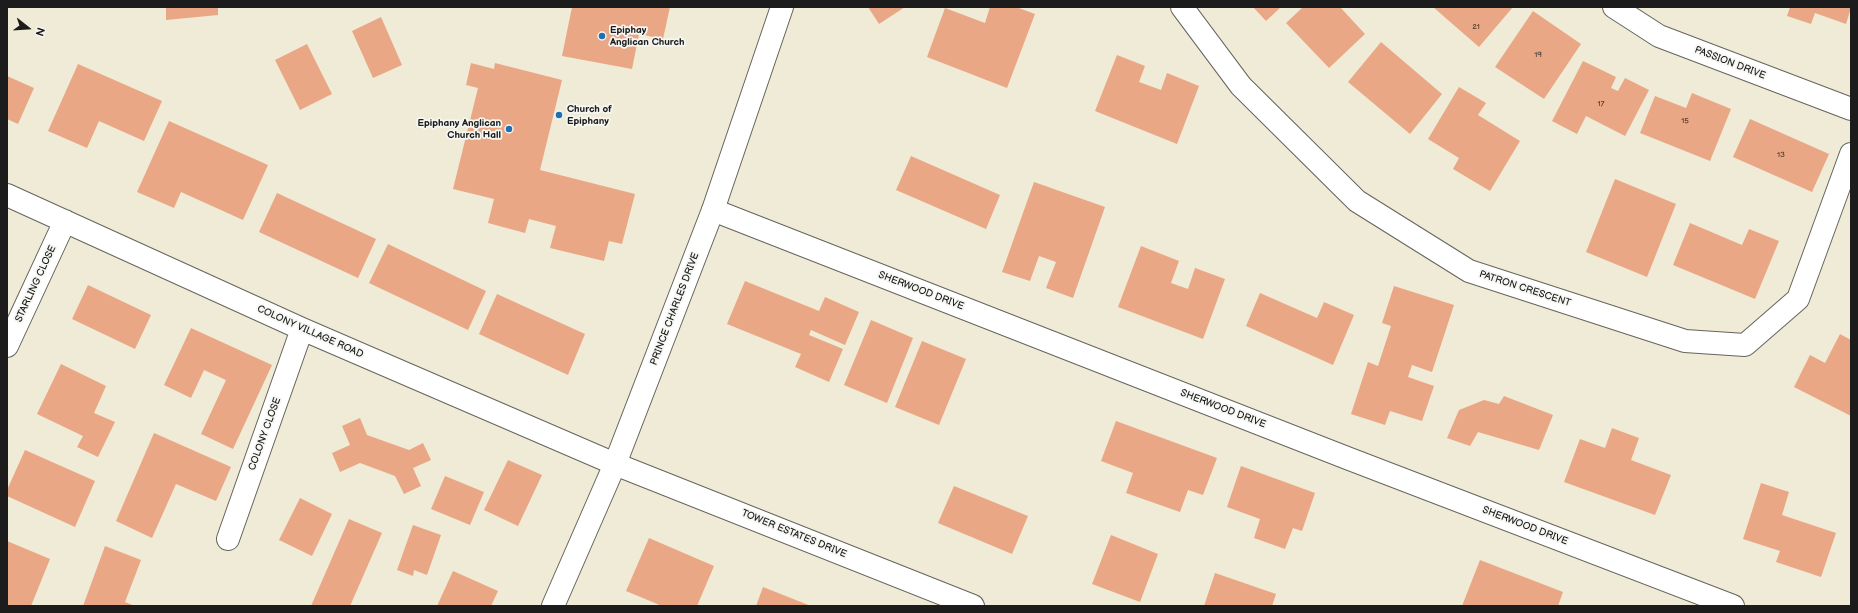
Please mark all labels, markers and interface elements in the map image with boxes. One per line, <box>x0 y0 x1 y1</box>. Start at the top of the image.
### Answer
north arrow <box>8 8 48 48</box>
house number: 21 <box>1472 22 1480 32</box>
place label: Epiphay Anglican Church <box>610 24 684 48</box>
text: N <box>33 26 47 37</box>
marker: Epiphay Anglican Church <box>597 31 607 41</box>
street label: PASSION DRIVE <box>1693 44 1767 82</box>
house number: 19 <box>1534 50 1542 60</box>
house number: 17 <box>1597 99 1605 109</box>
place label: Church of Epiphany <box>567 103 612 126</box>
marker: Church of Epiphany <box>554 110 564 120</box>
house number: 15 <box>1681 116 1689 126</box>
place label: Epiphany Anglican Church Hall <box>418 117 501 140</box>
marker: Epiphany Anglican Church Hall <box>504 124 514 134</box>
house number: 13 <box>1777 150 1785 160</box>
street label: STARLING CLOSE <box>13 244 59 324</box>
street label: PRINCE CHARLES DRIVE <box>648 251 702 367</box>
street label: PATRON CRESCENT <box>1478 268 1572 310</box>
street label: SHERWOOD DRIVE <box>877 269 965 313</box>
street label: COLONY VILLAGE ROAD <box>255 303 365 361</box>
street label: SHERWOOD DRIVE <box>1179 387 1267 431</box>
street label: COLONY CLOSE <box>246 396 284 472</box>
street label: SHERWOOD DRIVE <box>1481 504 1569 548</box>
street label: TOWER ESTATES DRIVE <box>740 507 848 561</box>

